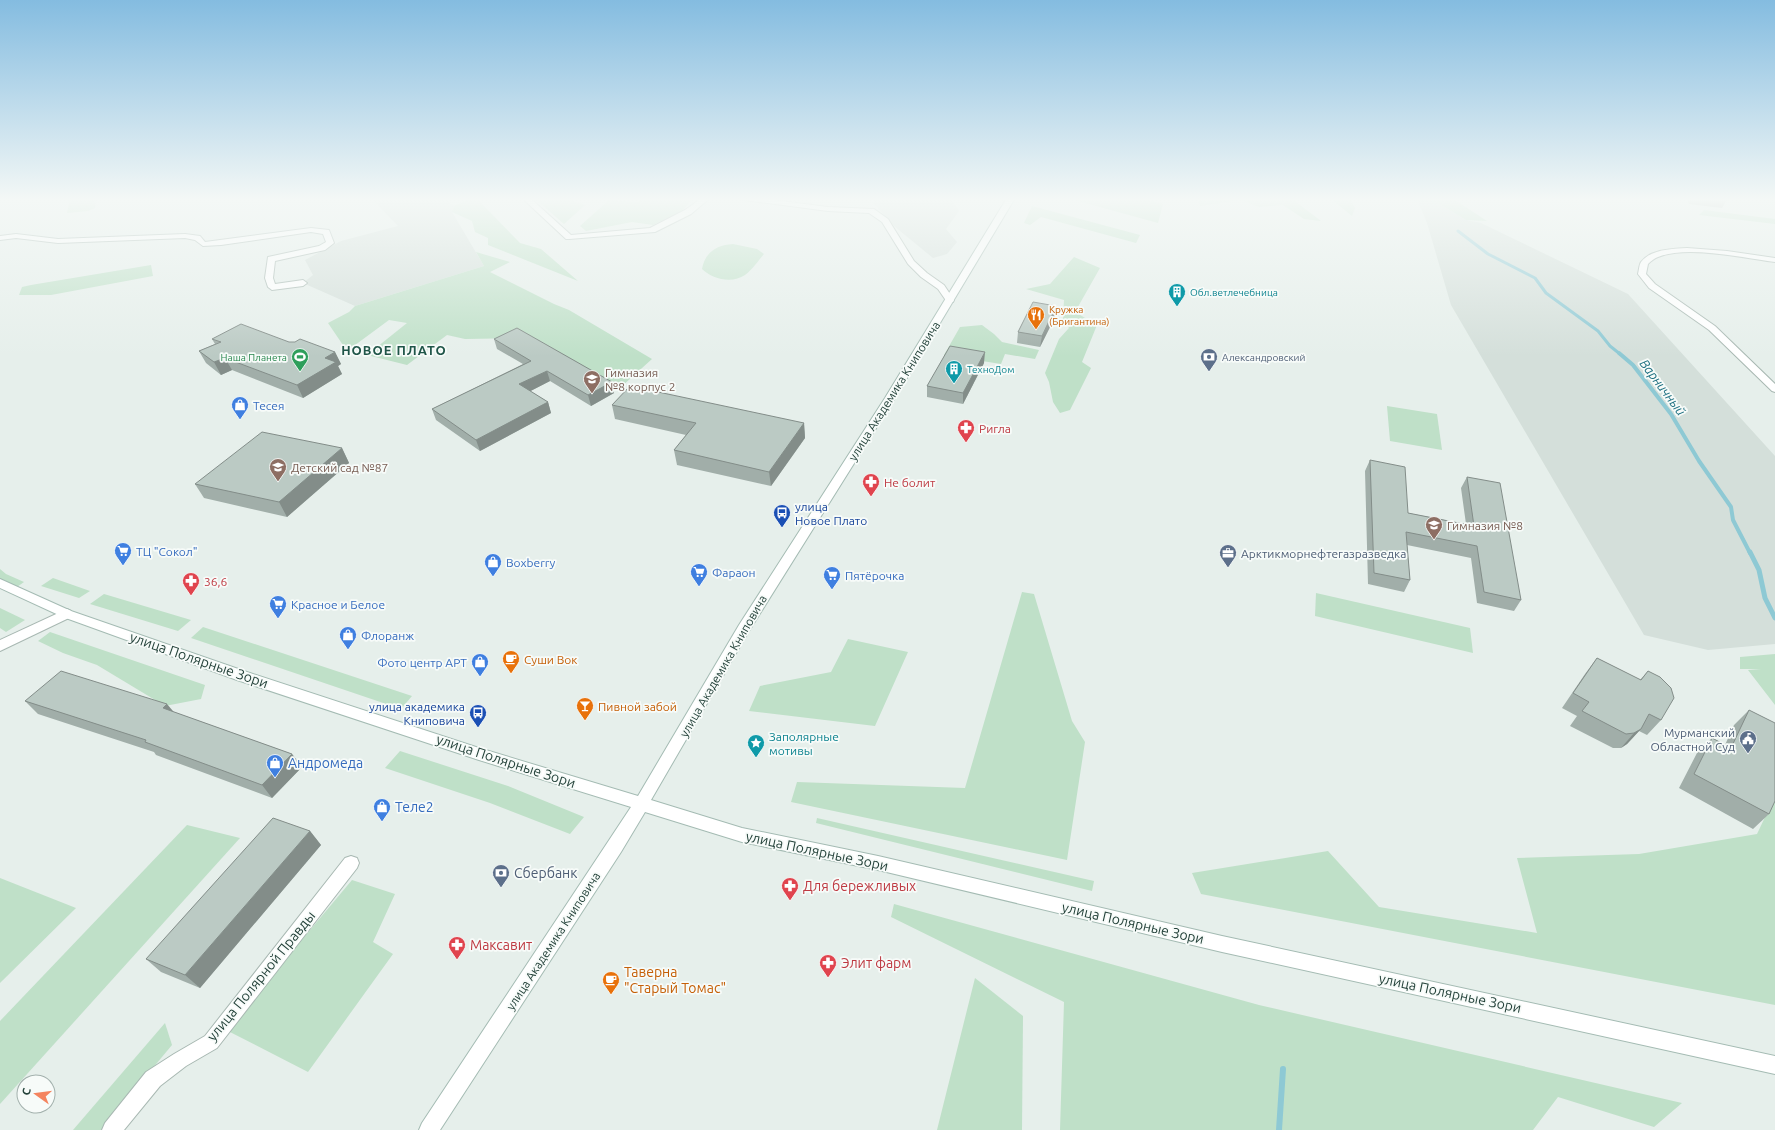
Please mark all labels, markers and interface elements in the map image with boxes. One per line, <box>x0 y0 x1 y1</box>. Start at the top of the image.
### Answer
building icon: Обл.ветлечебница <box>1167 282 1187 307</box>
place label: Обл.ветлечебница <box>1190 287 1278 298</box>
place label: Кружка (Бригантина) <box>1049 304 1109 327</box>
restaurant icon: Кружка (Бригантина) <box>1026 305 1046 330</box>
street label: улица Академика Книповича <box>846 319 942 463</box>
district label: НОВОЕ ПЛАТО <box>341 343 447 357</box>
sports icon: Наша Планета <box>290 347 310 372</box>
bank icon: Александровский <box>1199 347 1219 372</box>
place label: Наша Планета <box>221 352 287 363</box>
place label: Александровский <box>1222 352 1306 363</box>
water label: Варничный <box>1637 356 1689 418</box>
building icon: ТехноДом <box>944 359 964 384</box>
place label: ТехноДом <box>967 364 1014 375</box>
place label: Гимназия №8 корпус 2 <box>605 366 675 393</box>
school or university icon: Гимназия №8 корпус 2 <box>582 369 602 394</box>
shop icon: Тесея <box>230 395 250 420</box>
place label: Тесея <box>253 399 284 412</box>
pharmacy icon: Ригла <box>956 418 976 443</box>
place label: Ригла <box>979 422 1011 435</box>
school or university icon: Детский сад №87 <box>268 457 288 482</box>
place label: Детский сад №87 <box>291 461 388 474</box>
pharmacy icon: Не болит <box>861 472 881 497</box>
place label: Не болит <box>884 476 936 489</box>
place label: улица Новое Плато <box>795 500 867 527</box>
bus stop icon: улица Новое Плато <box>772 503 792 528</box>
school or university icon: Гимназия №8 <box>1424 515 1444 540</box>
place label: Гимназия №8 <box>1447 519 1523 532</box>
supermarket icon: ТЦ "Сокол" <box>113 541 133 566</box>
office icon: Арктикморнефтегазразведка <box>1218 543 1238 568</box>
place label: ТЦ "Сокол" <box>136 545 198 558</box>
place label: Арктикморнефтегазразведка <box>1241 547 1406 560</box>
shop icon: Boxberry <box>483 552 503 577</box>
place label: Boxberry <box>506 556 556 569</box>
supermarket icon: Фараон <box>689 562 709 587</box>
supermarket icon: Пятёрочка <box>822 565 842 590</box>
place label: Фараон <box>712 566 756 579</box>
place label: Пятёрочка <box>845 569 904 582</box>
pharmacy icon: 36,6 <box>181 571 201 596</box>
place label: 36,6 <box>204 575 227 588</box>
street label: улица Академика Книповича <box>677 593 769 739</box>
supermarket icon: Красное и Белое <box>268 594 288 619</box>
place label: Красное и Белое <box>291 598 385 611</box>
shop icon: Флоранж <box>338 625 358 650</box>
street label: улица Полярные Зори <box>128 629 270 691</box>
place label: Флоранж <box>361 629 414 642</box>
cafe icon: Суши Вок <box>501 649 521 674</box>
shop icon: Фото центр АРТ <box>470 652 490 677</box>
place label: Суши Вок <box>524 653 578 666</box>
place label: Фото центр АРТ <box>377 656 467 669</box>
bar icon: Пивной забой <box>575 696 595 721</box>
place label: улица академика Книповича <box>369 700 465 727</box>
place label: Пивной забой <box>598 700 677 713</box>
bus stop icon: улица академика Книповича <box>468 703 488 728</box>
place label: Мурманский Областной Суд <box>1651 726 1735 753</box>
public building icon: Мурманский Областной Суд <box>1738 729 1758 754</box>
place label: Заполярные мотивы <box>769 730 839 757</box>
street label: улица Полярные Зори <box>434 731 578 791</box>
place icon: Заполярные мотивы <box>746 733 766 758</box>
shop icon: Андромеда <box>265 753 285 778</box>
place label: Андромеда <box>288 755 363 771</box>
shop icon: Теле2 <box>372 797 392 822</box>
place label: Теле2 <box>395 799 434 815</box>
street label: улица Полярные Зори <box>744 828 890 874</box>
bank icon: Сбербанк <box>491 863 511 888</box>
place label: Сбербанк <box>514 865 577 881</box>
street label: улица Академика Книповича <box>503 870 603 1012</box>
pharmacy icon: Для бережливых <box>780 876 800 901</box>
place label: Для бережливых <box>803 878 916 894</box>
street label: улица Полярные Зори <box>1060 899 1206 947</box>
street label: улица Полярной Правды <box>204 908 318 1044</box>
pharmacy icon: Максавит <box>447 935 467 960</box>
place label: Максавит <box>470 937 532 953</box>
pharmacy icon: Элит фарм <box>818 953 838 978</box>
place label: Элит фарм <box>841 955 912 971</box>
place label: Таверна "Старый Томас" <box>624 964 726 996</box>
cafe icon: Таверна "Старый Томас" <box>601 970 621 995</box>
street label: улица Полярные Зори <box>1377 970 1523 1016</box>
north arrow <box>16 1074 56 1114</box>
text: С <box>20 1087 33 1096</box>

